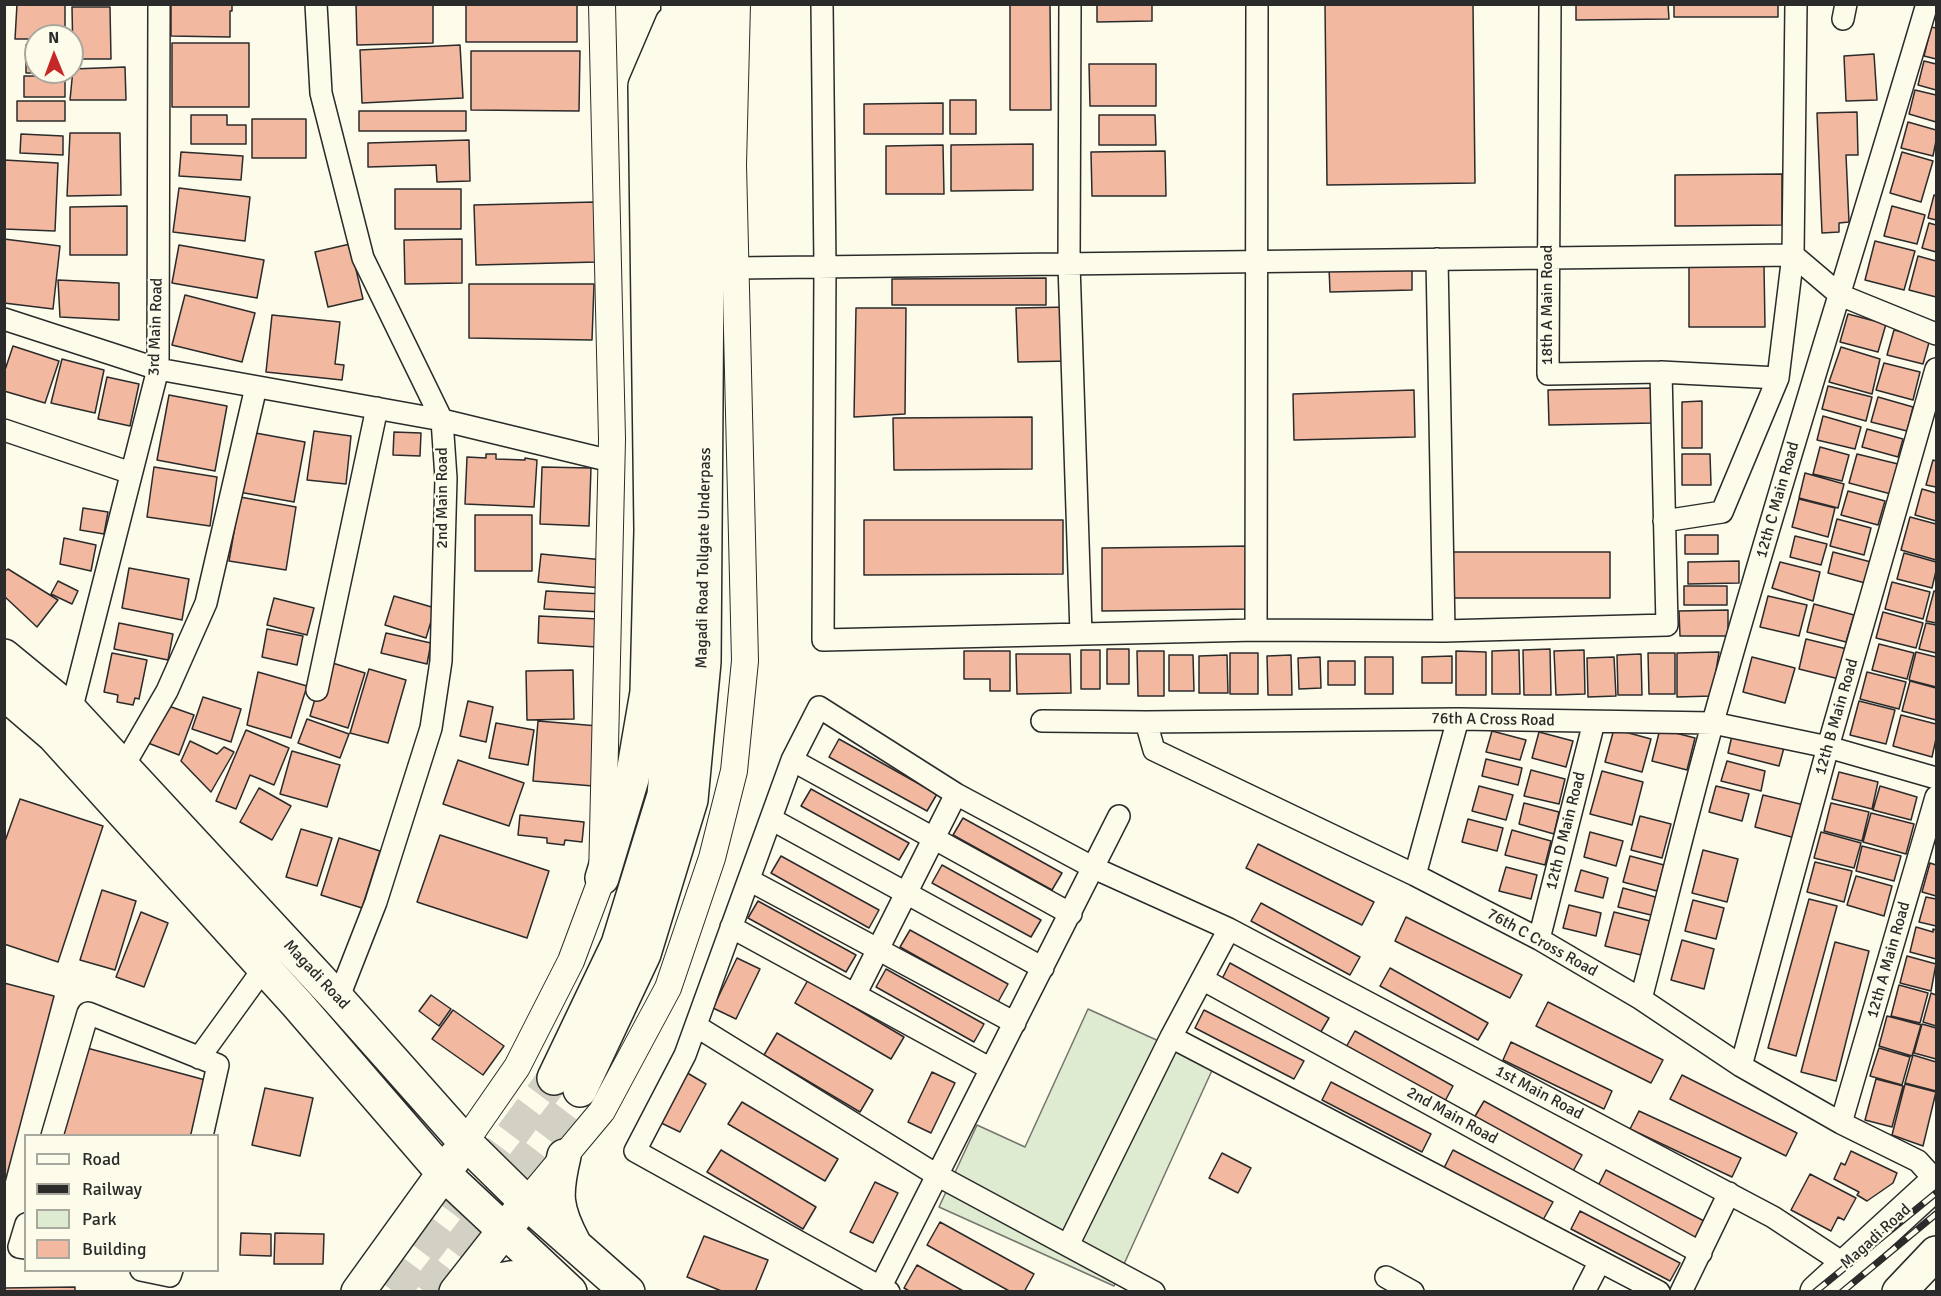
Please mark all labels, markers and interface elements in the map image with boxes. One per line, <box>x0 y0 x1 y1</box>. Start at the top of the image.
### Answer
north arrow <box>24 24 84 84</box>
text: N <box>48 28 59 48</box>
street label: 18th A Main Road <box>1538 245 1558 365</box>
street label: 3rd Main Road <box>145 278 167 376</box>
street label: 12th C Main Road <box>1752 440 1804 560</box>
street label: 2nd Main Road <box>433 447 453 549</box>
street label: Magadi Road Tollgate Underpass <box>692 447 716 669</box>
street label: 12th B Main Road <box>1811 657 1863 777</box>
street label: 76th A Cross Road <box>1431 709 1555 731</box>
street label: 12th D Main Road <box>1542 770 1590 892</box>
street label: 12th A Main Road <box>1863 900 1915 1020</box>
street label: 76th C Cross Road <box>1483 905 1601 981</box>
street label: Magadi Road <box>279 936 353 1014</box>
street label: 1st Main Road <box>1492 1062 1586 1124</box>
street label: 2nd Main Road <box>1403 1083 1501 1149</box>
legend <box>24 1134 219 1272</box>
text: Road <box>82 1148 121 1170</box>
text: Railway <box>82 1178 142 1200</box>
street label: Magadi Road <box>1837 1200 1915 1274</box>
text: Park <box>82 1208 117 1230</box>
text: Building <box>82 1238 146 1260</box>

